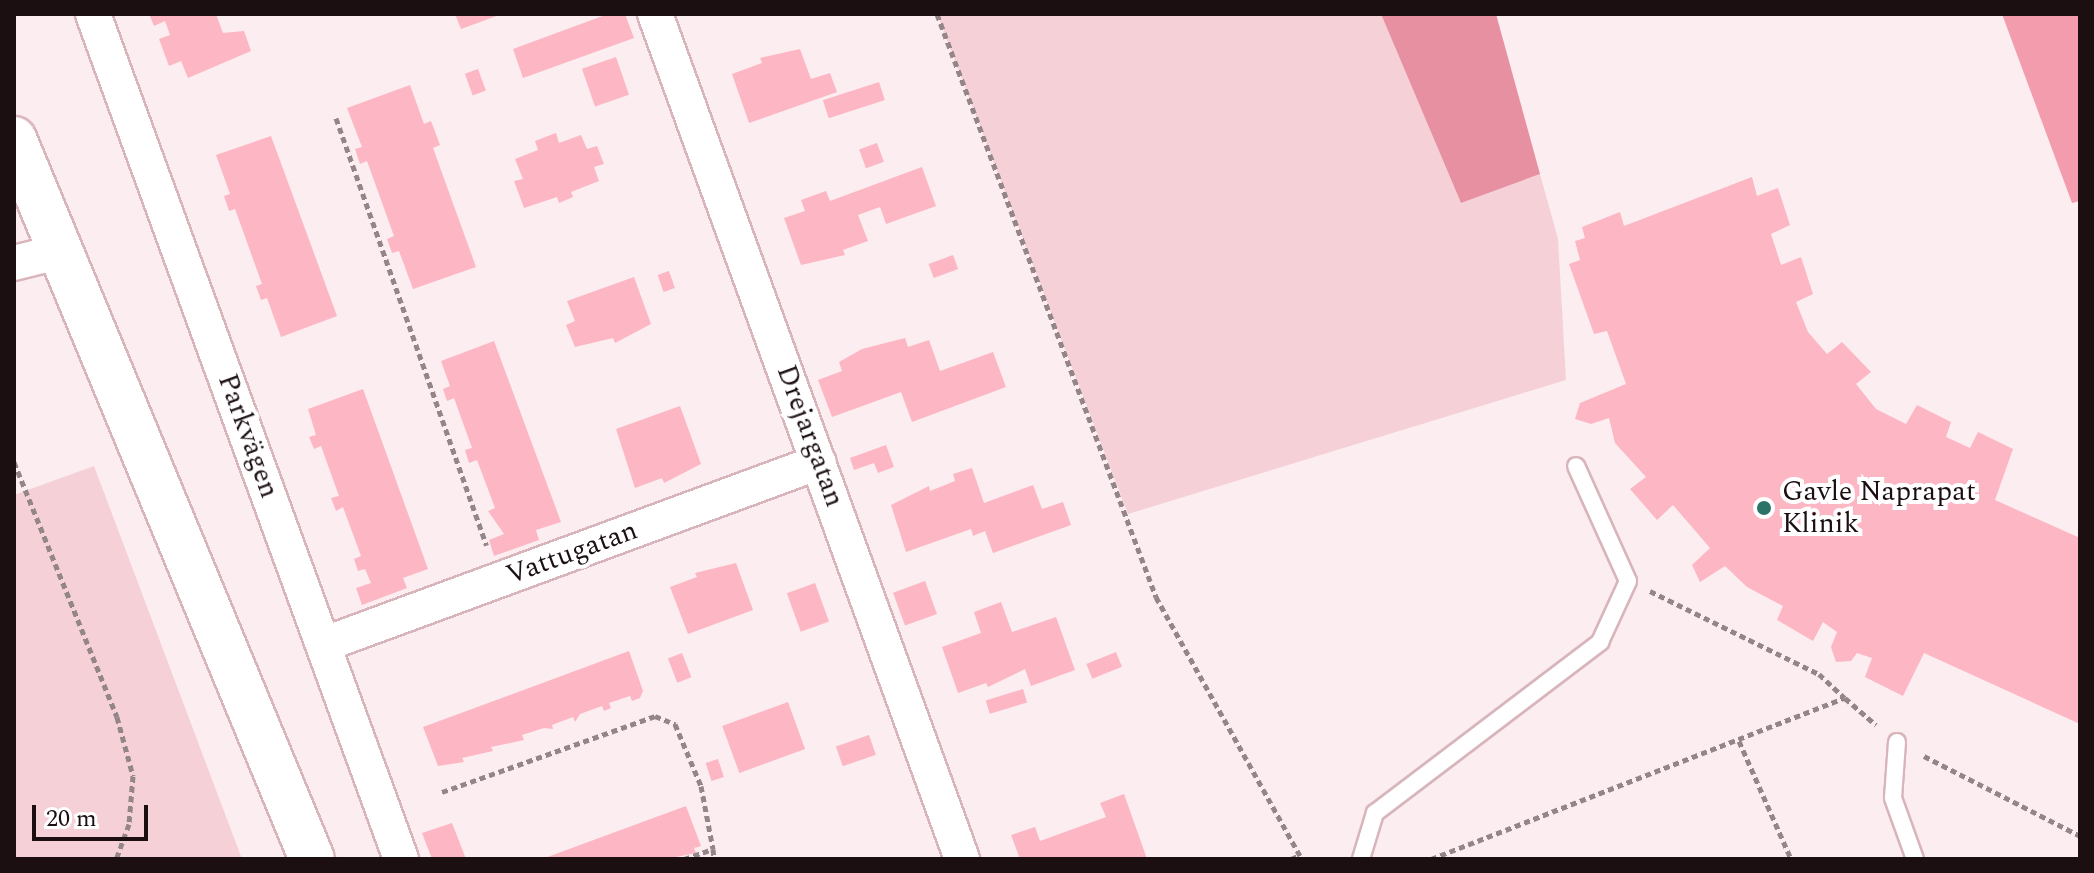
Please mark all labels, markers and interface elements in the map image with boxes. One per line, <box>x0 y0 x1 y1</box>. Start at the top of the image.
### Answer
street label: Drejargatan <box>769 360 851 512</box>
street label: Parkvägen <box>210 369 286 503</box>
place label: Gavle Naprapat Klinik <box>1782 475 1976 541</box>
marker: Gavle Naprapat Klinik <box>1753 497 1775 519</box>
street label: Vattugatan <box>502 514 642 592</box>
scale bar <box>36 789 152 839</box>
text: 20 m <box>46 801 97 837</box>

